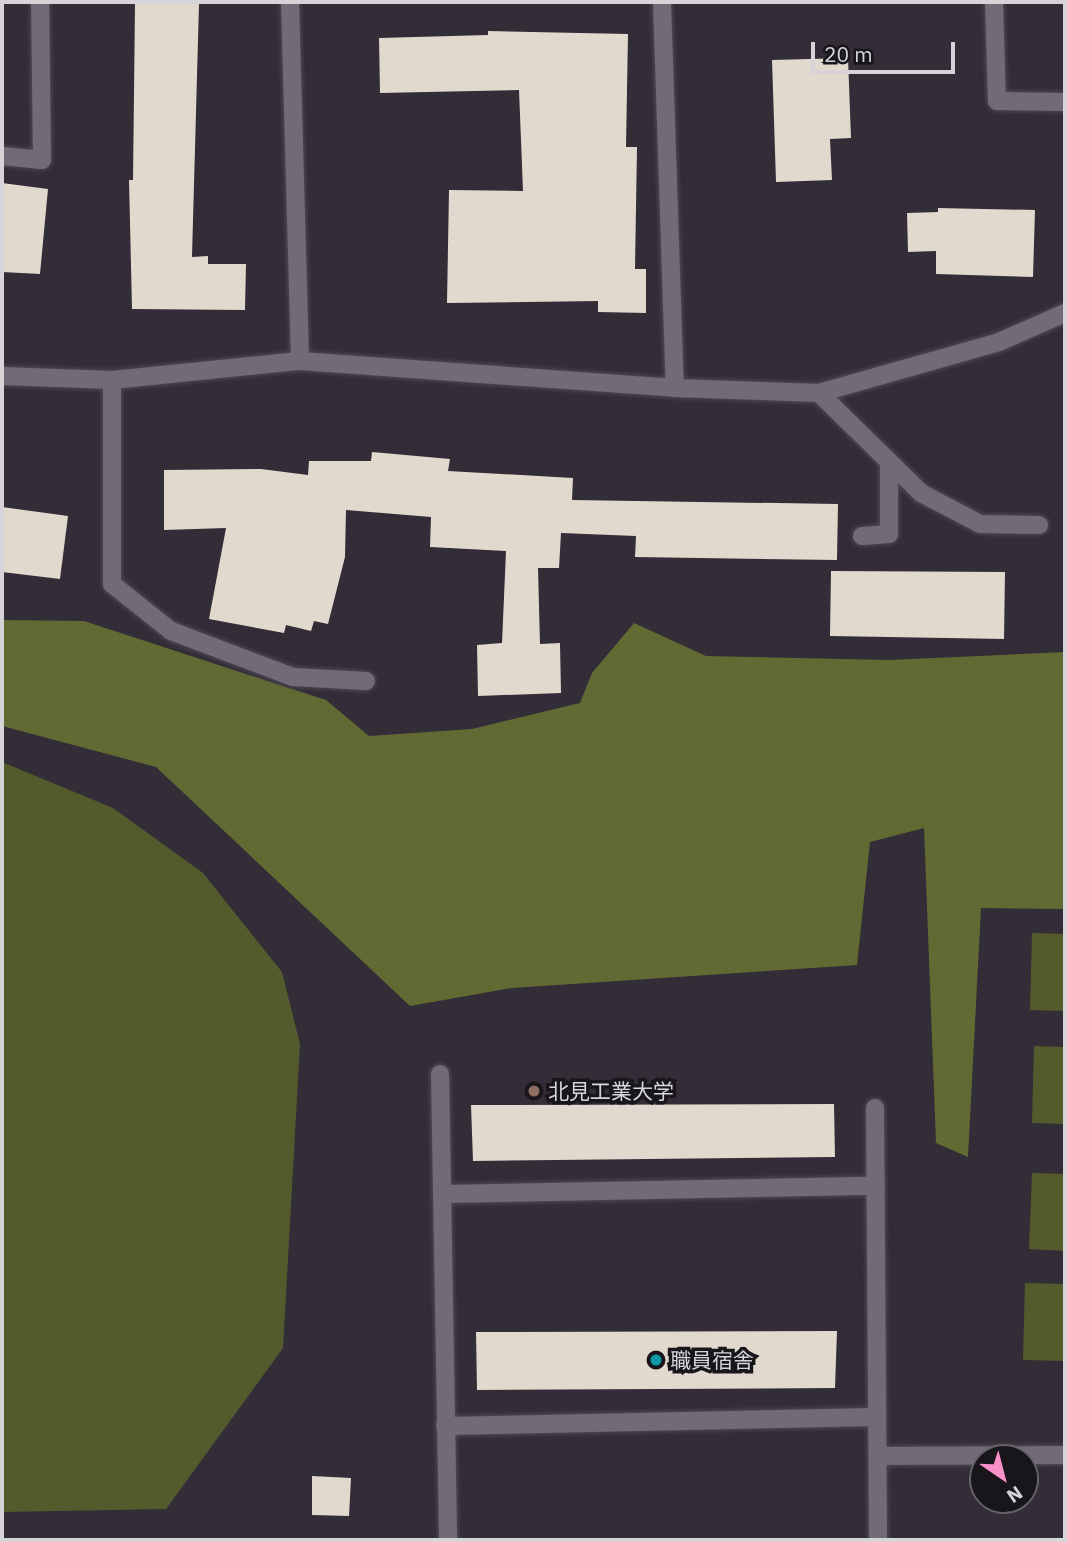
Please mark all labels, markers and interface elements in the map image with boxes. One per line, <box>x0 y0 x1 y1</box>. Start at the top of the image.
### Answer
scale bar <box>815 28 958 72</box>
text: 20 m <box>824 40 873 68</box>
place label: 北見工業大学 <box>548 1078 674 1104</box>
marker: 北見工業大学 <box>526 1083 542 1099</box>
place label: 職員宿舎 <box>670 1347 754 1373</box>
marker: 職員宿舎 <box>648 1352 664 1368</box>
north arrow <box>969 1444 1039 1514</box>
text: N <box>1002 1481 1027 1508</box>

